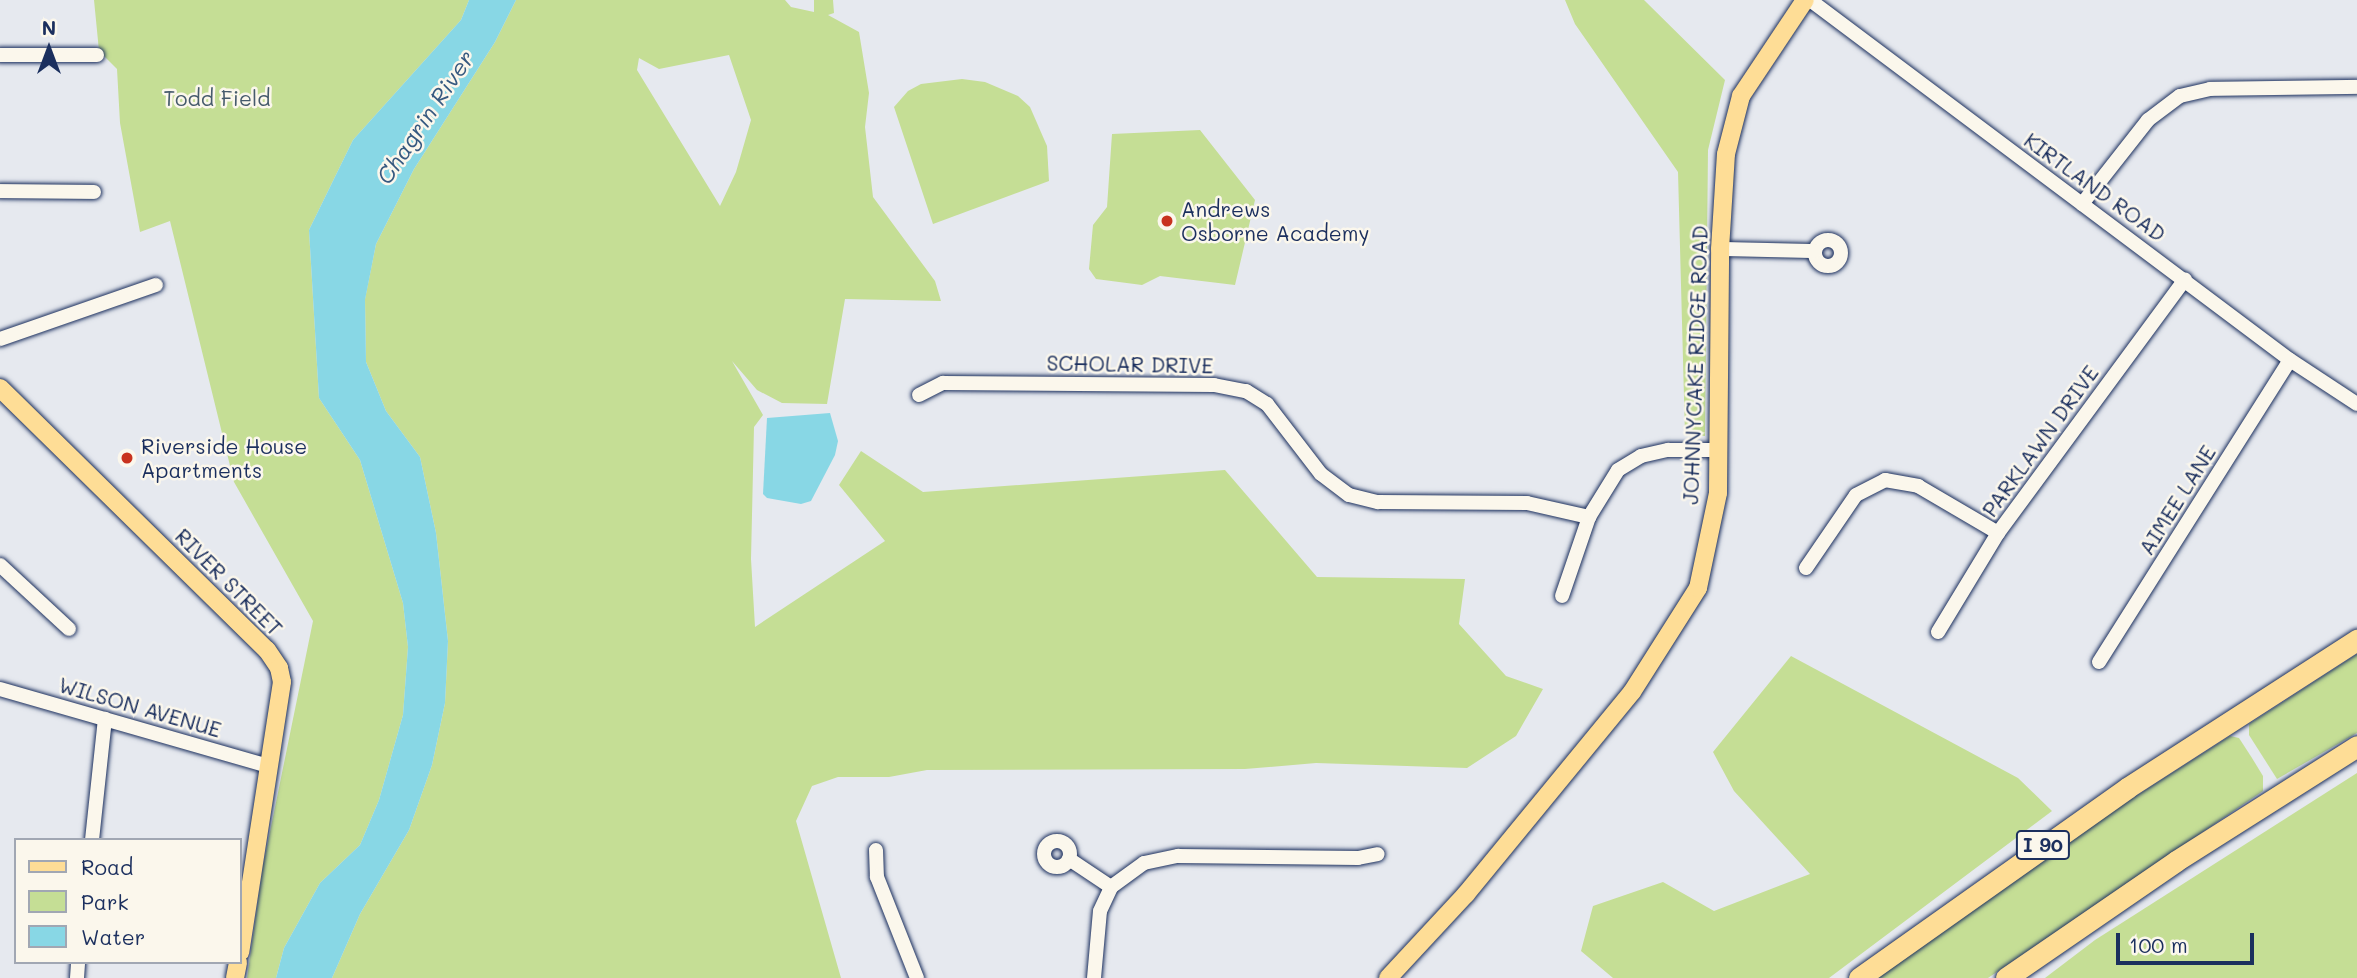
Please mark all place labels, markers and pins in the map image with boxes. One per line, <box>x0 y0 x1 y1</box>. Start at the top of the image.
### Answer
place label: Andrews Osborne Academy <box>1181 196 1370 246</box>
marker: Andrews Osborne Academy <box>1159 213 1175 229</box>
place label: Riverside House Apartments <box>141 433 307 483</box>
marker: Riverside House Apartments <box>119 450 135 466</box>

